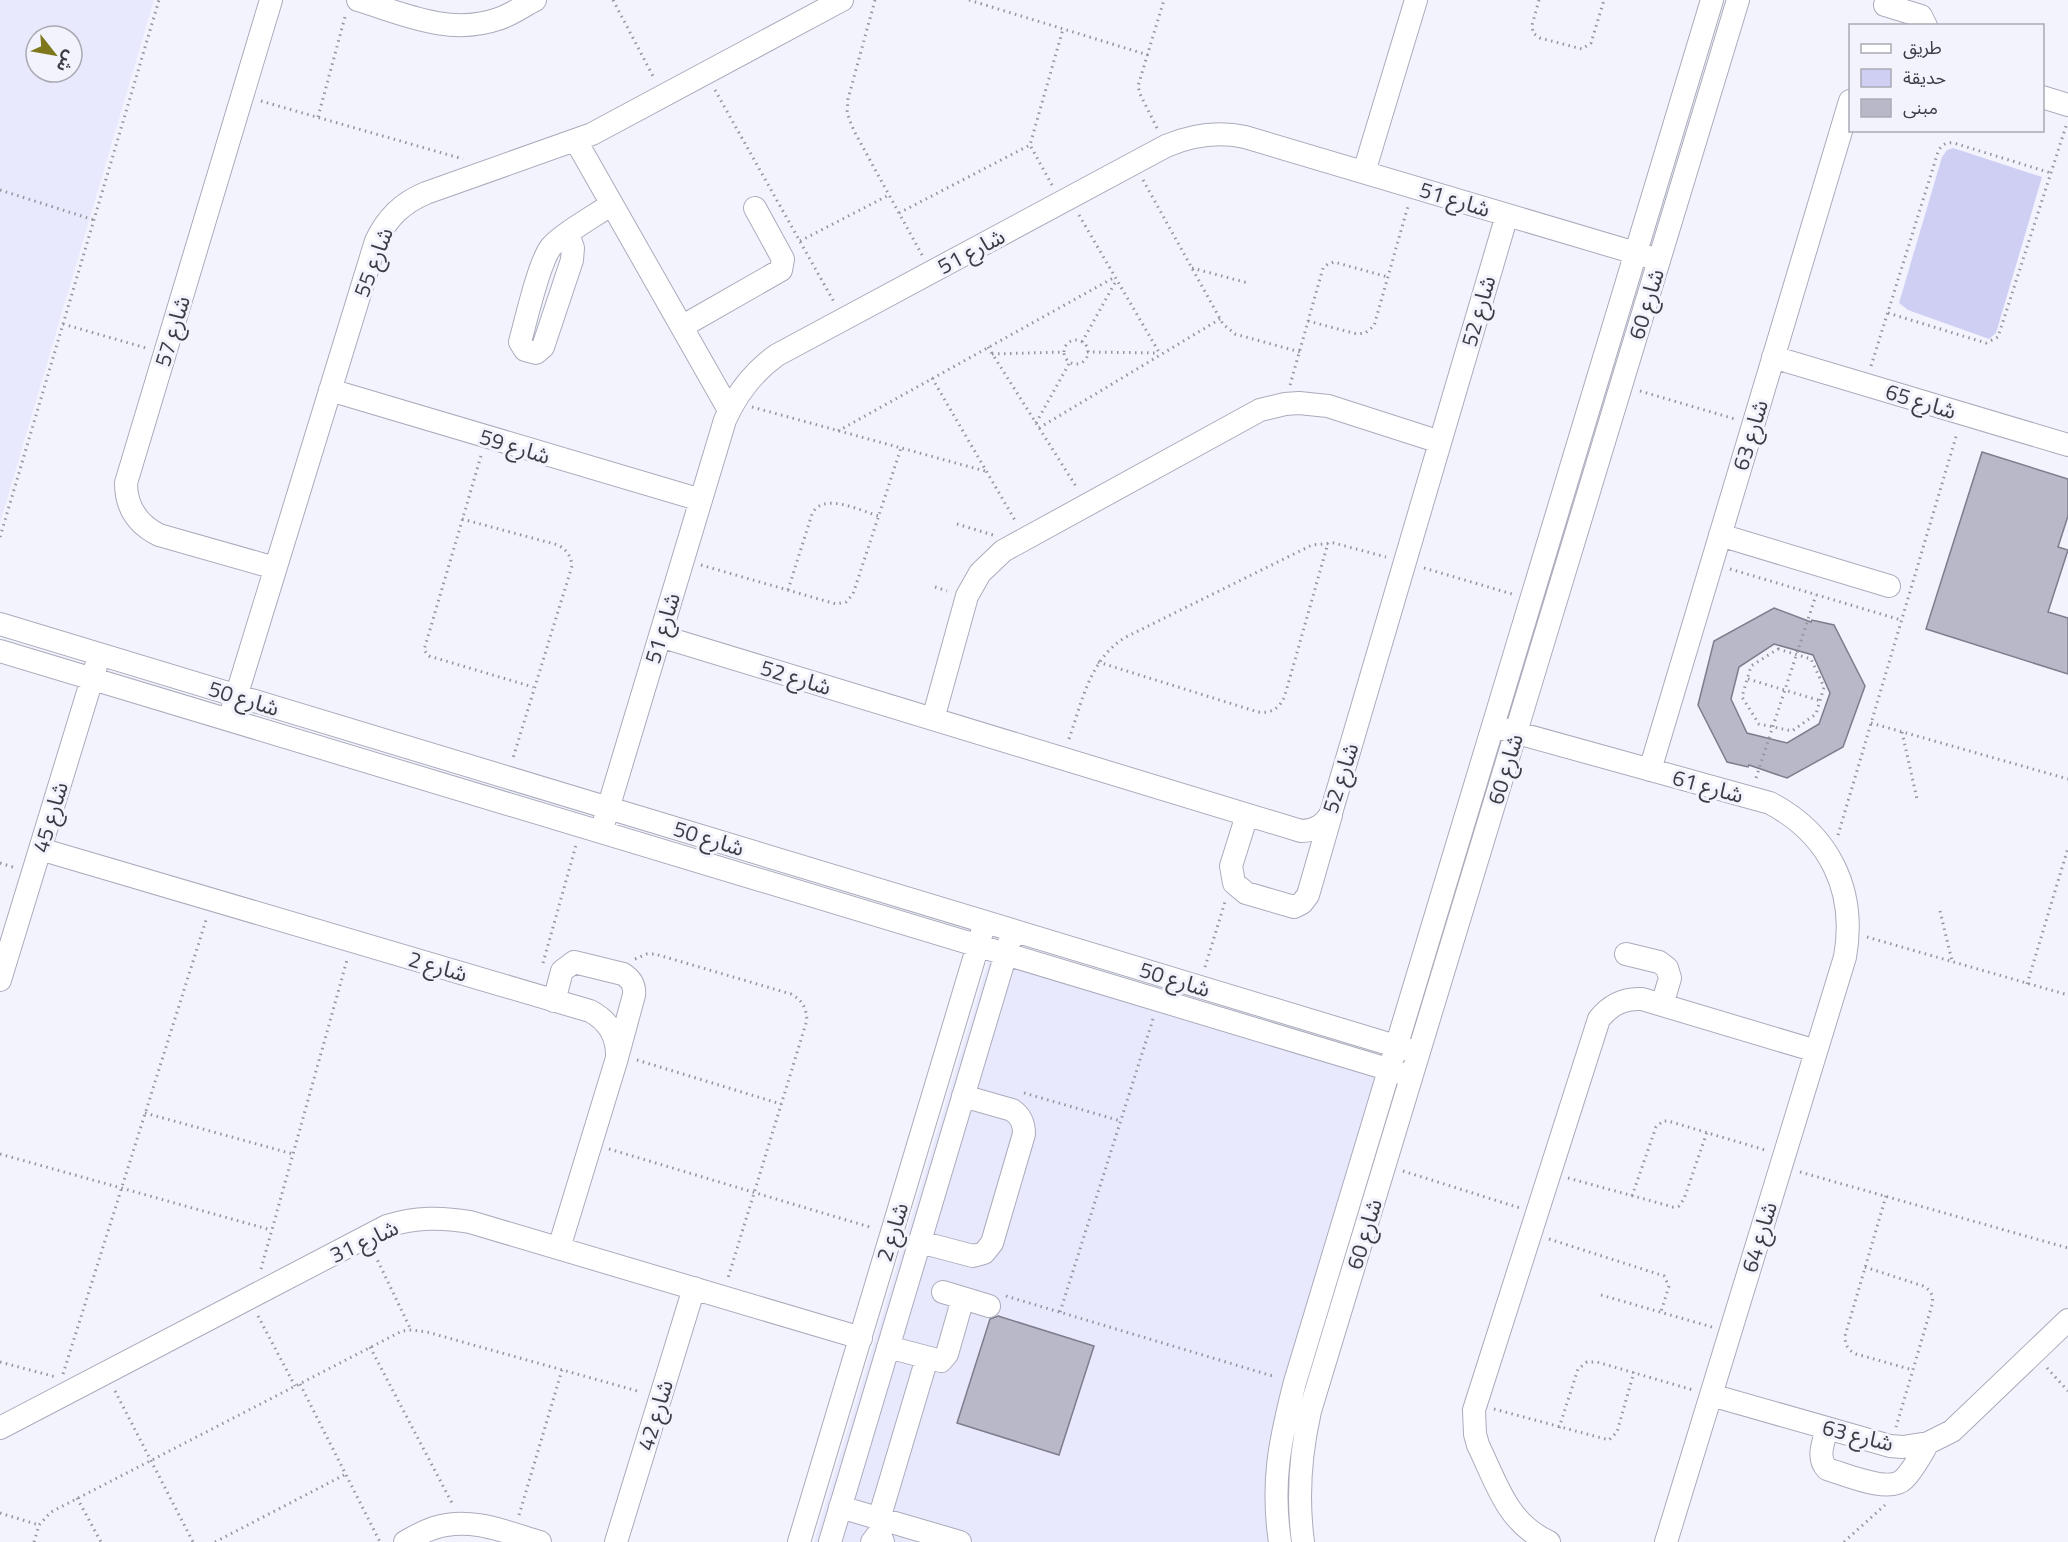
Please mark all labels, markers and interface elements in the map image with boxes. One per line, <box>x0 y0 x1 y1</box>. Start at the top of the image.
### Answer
north arrow <box>24 24 84 84</box>
legend <box>1849 24 2044 132</box>
text: طريق <box>1903 34 1942 61</box>
text: ش <box>51 46 83 77</box>
text: حديقة <box>1903 64 1946 91</box>
text: مبنى <box>1903 94 1938 121</box>
street label: شارع 51 <box>1415 172 1495 226</box>
street label: شارع 51 <box>931 219 1011 283</box>
street label: شارع 55 <box>344 222 402 302</box>
street label: شارع 60 <box>1619 264 1673 344</box>
street label: شارع 52 <box>1452 272 1504 350</box>
street label: شارع 57 <box>145 291 199 371</box>
street label: شارع 65 <box>1881 374 1961 428</box>
street label: شارع 63 <box>1723 395 1777 475</box>
street label: شارع 59 <box>475 419 555 473</box>
street label: شارع 51 <box>635 588 689 668</box>
street label: شارع 52 <box>756 650 836 704</box>
street label: شارع 50 <box>204 671 284 725</box>
street label: شارع 60 <box>1478 729 1532 809</box>
street label: شارع 52 <box>1313 738 1367 818</box>
street label: شارع 61 <box>1669 760 1747 812</box>
street label: شارع 45 <box>23 777 77 857</box>
street label: شارع 50 <box>669 811 749 865</box>
street label: شارع 2 <box>404 941 472 991</box>
street label: شارع 50 <box>1135 952 1215 1006</box>
street label: شارع 60 <box>1337 1194 1391 1274</box>
street label: شارع 64 <box>1732 1197 1786 1277</box>
street label: شارع 2 <box>867 1198 917 1266</box>
street label: شارع 31 <box>324 1210 404 1272</box>
street label: شارع 42 <box>628 1375 682 1455</box>
street label: شارع 63 <box>1819 1410 1897 1460</box>

